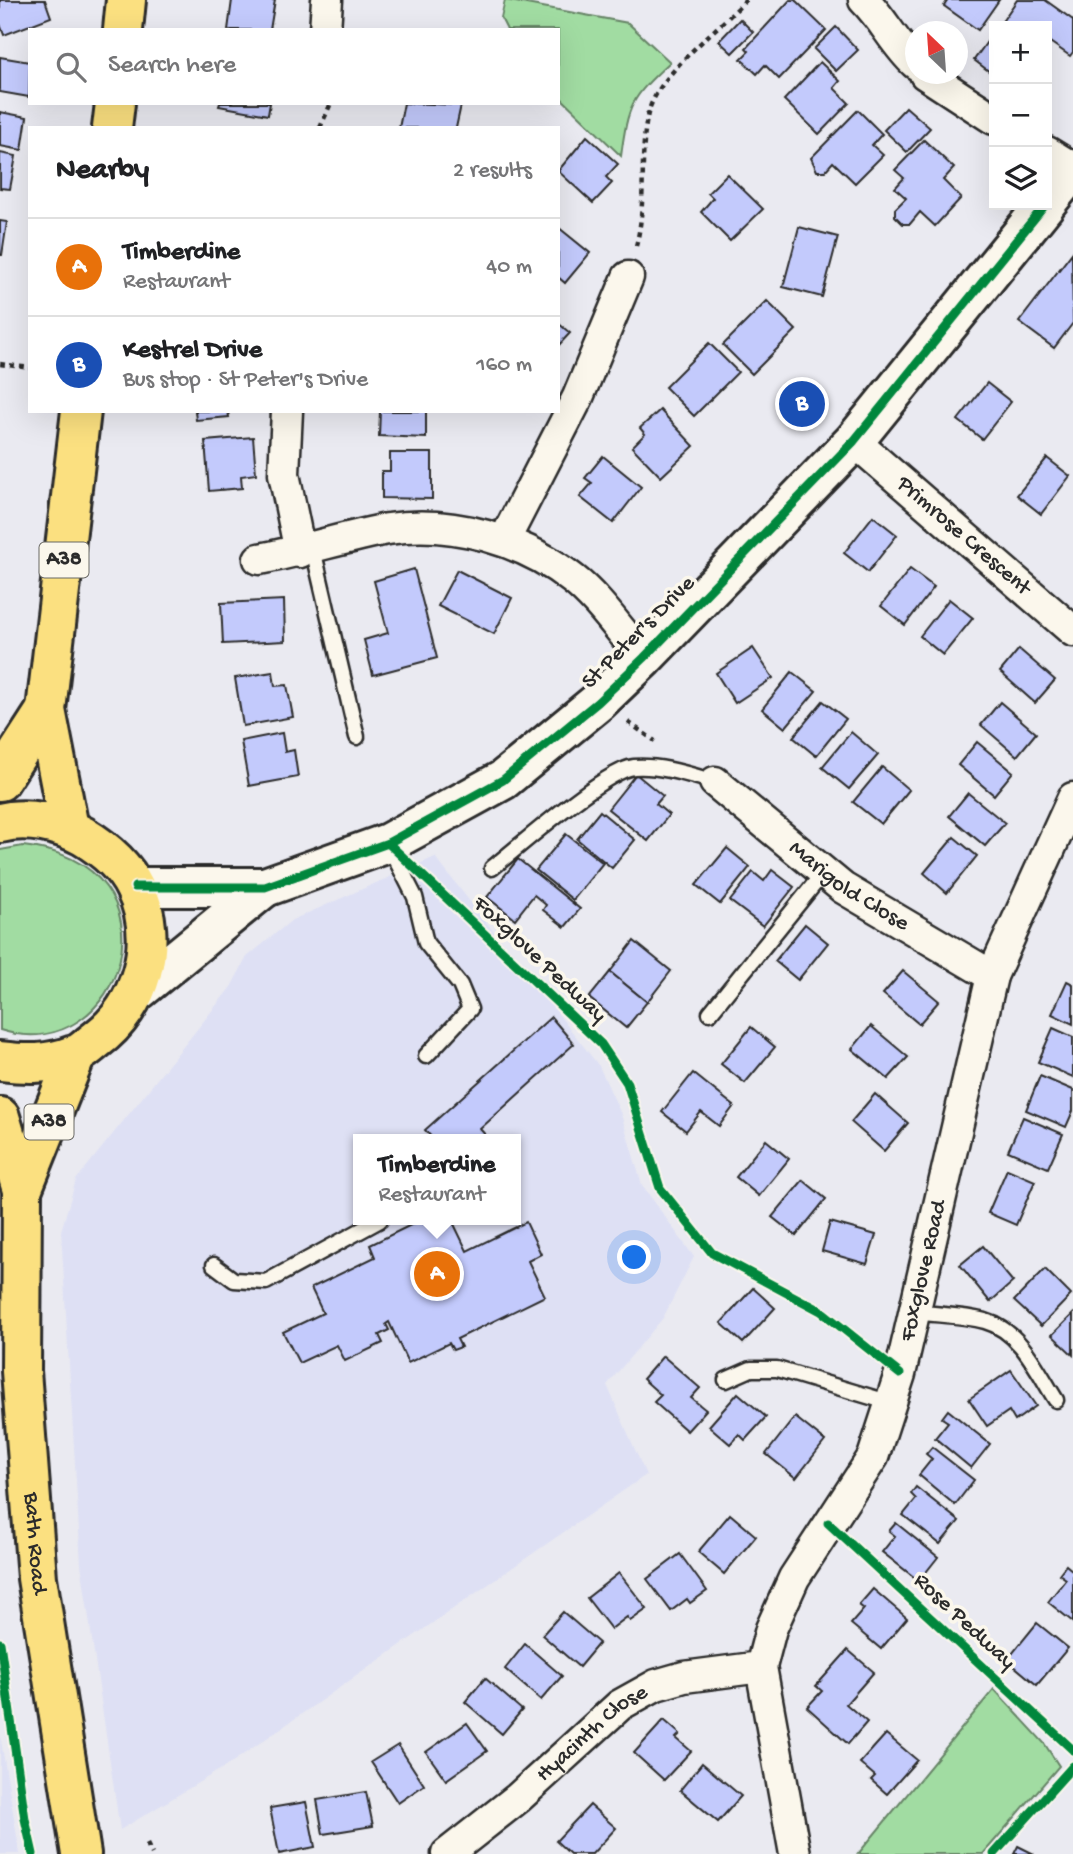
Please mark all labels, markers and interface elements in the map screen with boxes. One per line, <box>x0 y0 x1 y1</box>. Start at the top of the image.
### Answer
north arrow <box>905 21 968 84</box>
map controls <box>989 21 1052 210</box>
button: + <box>989 21 1052 84</box>
search box <box>28 28 560 105</box>
icon: search <box>52 48 90 86</box>
text: Search here <box>108 51 236 82</box>
button: − <box>989 84 1052 147</box>
button: layers <box>989 147 1052 210</box>
text: Nearby <box>56 154 149 189</box>
text: 2 results <box>453 158 532 185</box>
text: Timberdine <box>123 238 240 269</box>
text: A <box>72 254 86 281</box>
text: 40 m <box>486 254 532 281</box>
text: Restaurant <box>123 269 230 296</box>
text: Kestrel Drive <box>123 336 262 367</box>
text: B <box>73 352 85 379</box>
text: 160 m <box>476 352 532 379</box>
text: Bus stop · St Peter's Drive <box>123 367 368 394</box>
pin: B <box>779 378 825 430</box>
street label: Primrose Crescent <box>890 470 1037 603</box>
road number: A38 <box>40 542 88 578</box>
street label: St Peter's Drive <box>577 570 702 695</box>
street label: Marigold Close <box>783 835 915 938</box>
street label: Foxglove Pedway <box>466 890 612 1029</box>
road number: A38 <box>24 1104 74 1140</box>
popup <box>353 1134 521 1225</box>
text: Timberdine <box>378 1151 496 1182</box>
text: Restaurant <box>378 1182 485 1209</box>
street label: Foxglove Road <box>894 1196 954 1345</box>
your location <box>617 1240 651 1274</box>
pin: A <box>414 1248 460 1300</box>
street label: Bath Road <box>17 1490 53 1598</box>
street label: Rose Pedway <box>907 1568 1021 1676</box>
street label: Hyacinth Close <box>531 1678 653 1788</box>

